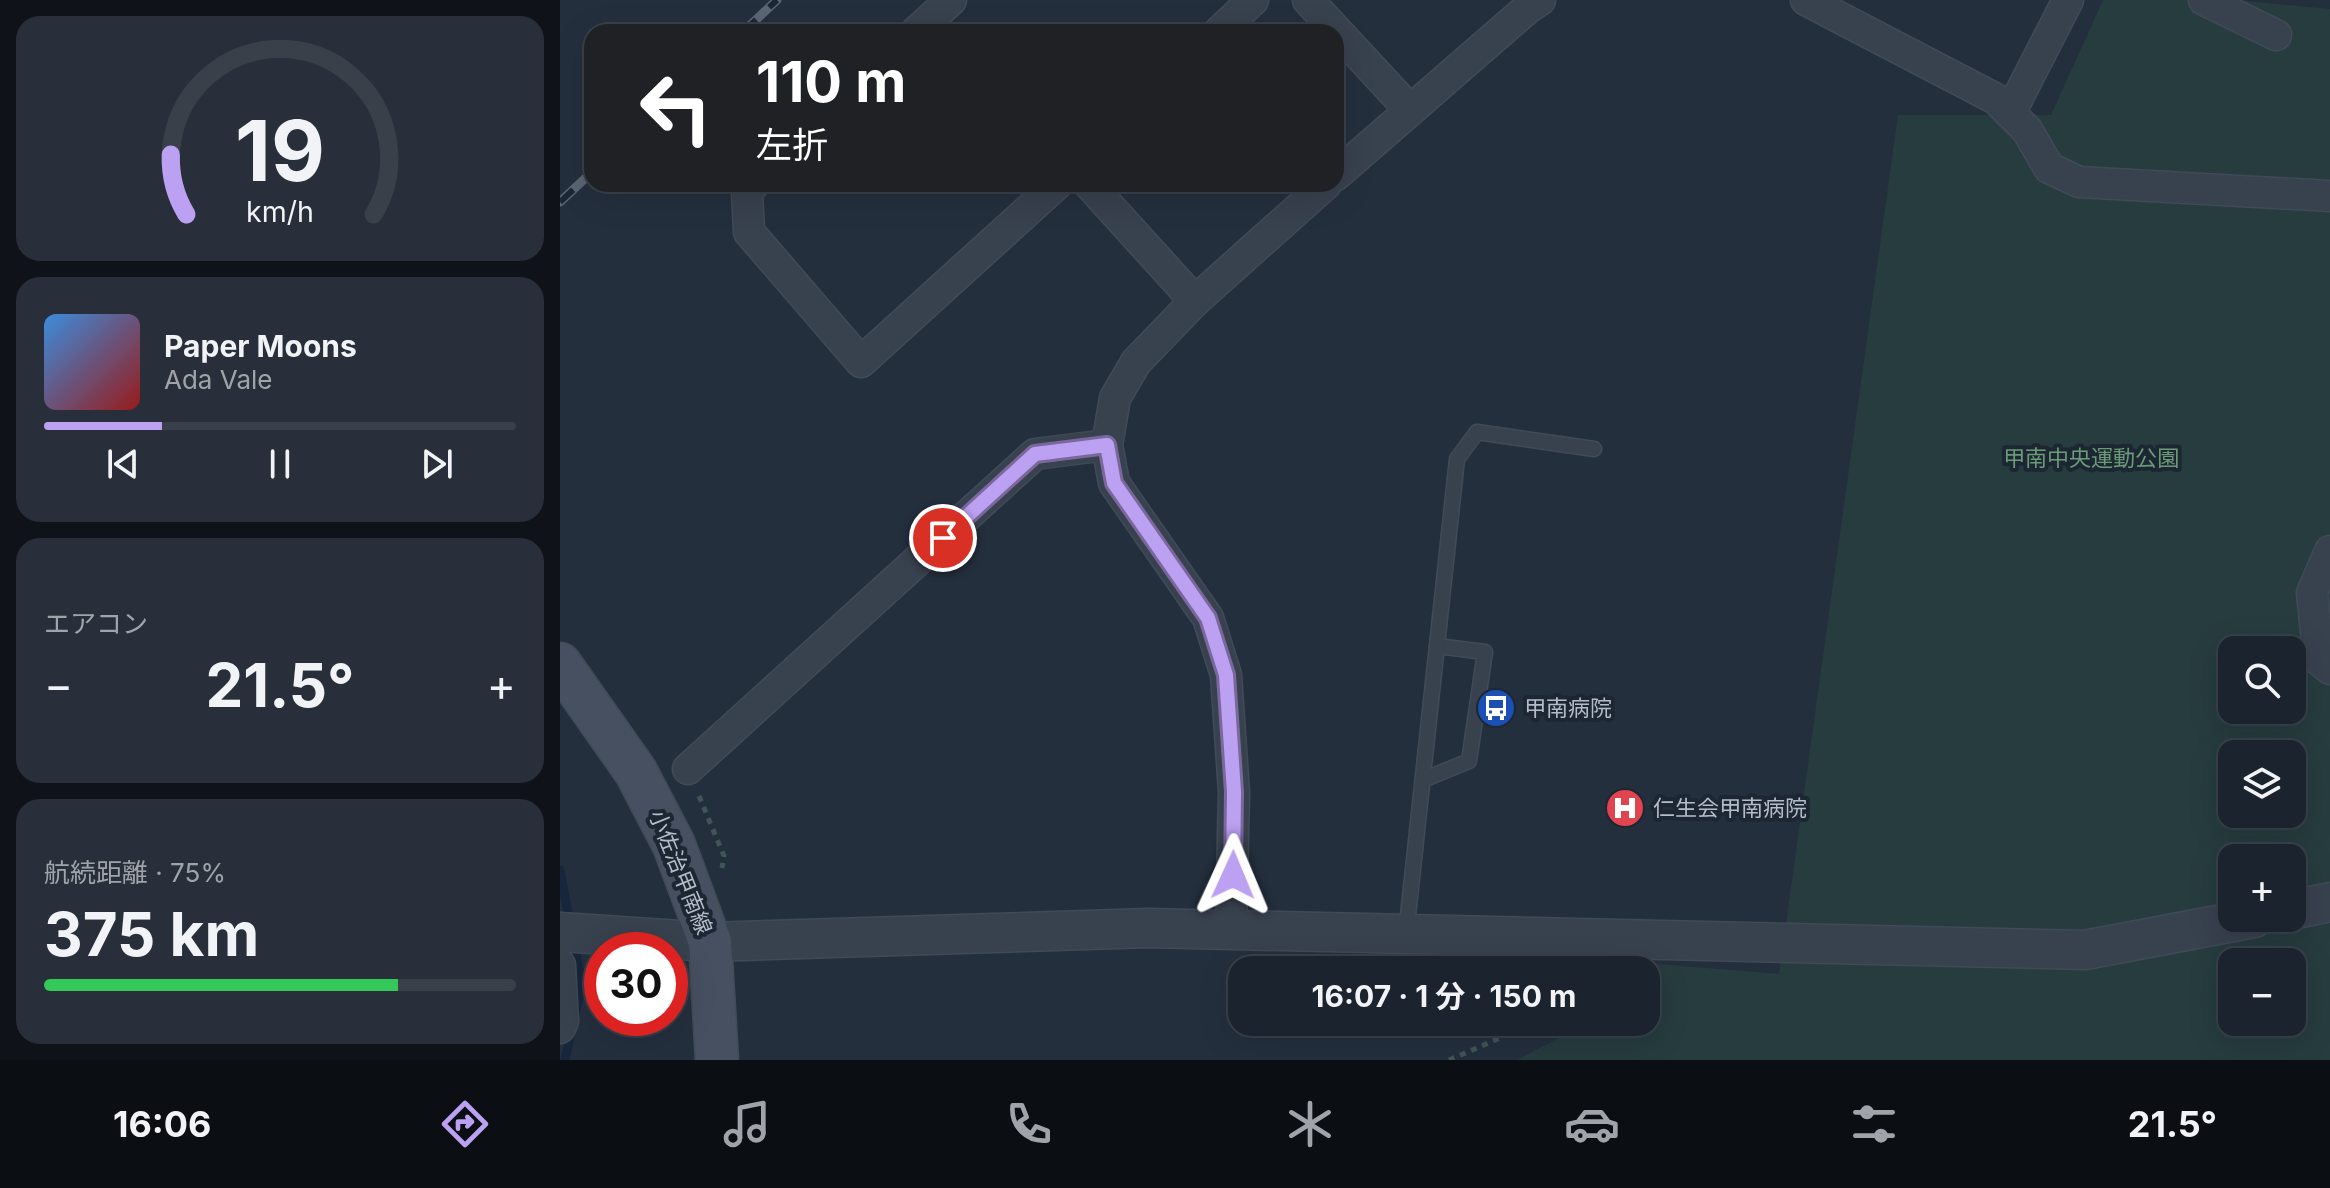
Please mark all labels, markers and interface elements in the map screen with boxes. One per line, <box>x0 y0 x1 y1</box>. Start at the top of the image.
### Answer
text: 110 m <box>756 48 906 116</box>
icon: left <box>624 56 728 160</box>
text: 19 <box>235 99 325 200</box>
text: 左折 <box>756 123 828 167</box>
text: km/h <box>246 194 314 229</box>
text: Paper Moons <box>164 328 357 364</box>
text: Ada Vale <box>164 364 272 395</box>
icon: previous <box>101 442 145 486</box>
icon: pause <box>258 442 302 486</box>
icon: next <box>415 442 459 486</box>
park label: 甲南中央運動公園 <box>2003 445 2179 471</box>
pin <box>909 504 977 572</box>
icon: arrive <box>921 516 965 560</box>
text: エアコン <box>44 608 148 639</box>
map controls <box>2218 636 2306 1036</box>
button: search <box>2218 636 2306 724</box>
text: 21.5° <box>206 649 354 721</box>
text: − <box>44 658 73 712</box>
text: + <box>487 658 516 712</box>
bus stop icon: 甲南病院 <box>1475 687 1517 729</box>
place label: 甲南病院 <box>1524 695 1612 721</box>
button: layers <box>2218 740 2306 828</box>
hospital icon: 仁生会甲南病院 <box>1604 787 1646 829</box>
place label: 仁生会甲南病院 <box>1653 795 1807 821</box>
street label: 小佐治甲南線 <box>644 806 718 938</box>
position arrow <box>1191 833 1275 917</box>
button: + <box>2218 844 2306 932</box>
text: 航続距離 · 75% <box>44 857 226 888</box>
text: 375 km <box>44 898 259 970</box>
speed limit sign: 30 <box>584 932 688 1036</box>
button: − <box>2218 948 2306 1036</box>
text: 16:07 · 1 分 · 150 m <box>1312 978 1576 1014</box>
icon: directions <box>437 1096 493 1152</box>
icon: music <box>719 1096 775 1152</box>
icon: phone <box>1001 1096 1057 1152</box>
icon: climate <box>1282 1096 1338 1152</box>
icon: car <box>1564 1096 1620 1152</box>
icon: filters <box>1846 1096 1902 1152</box>
text: 16:06 <box>113 1102 211 1146</box>
text: 21.5° <box>2128 1102 2217 1146</box>

